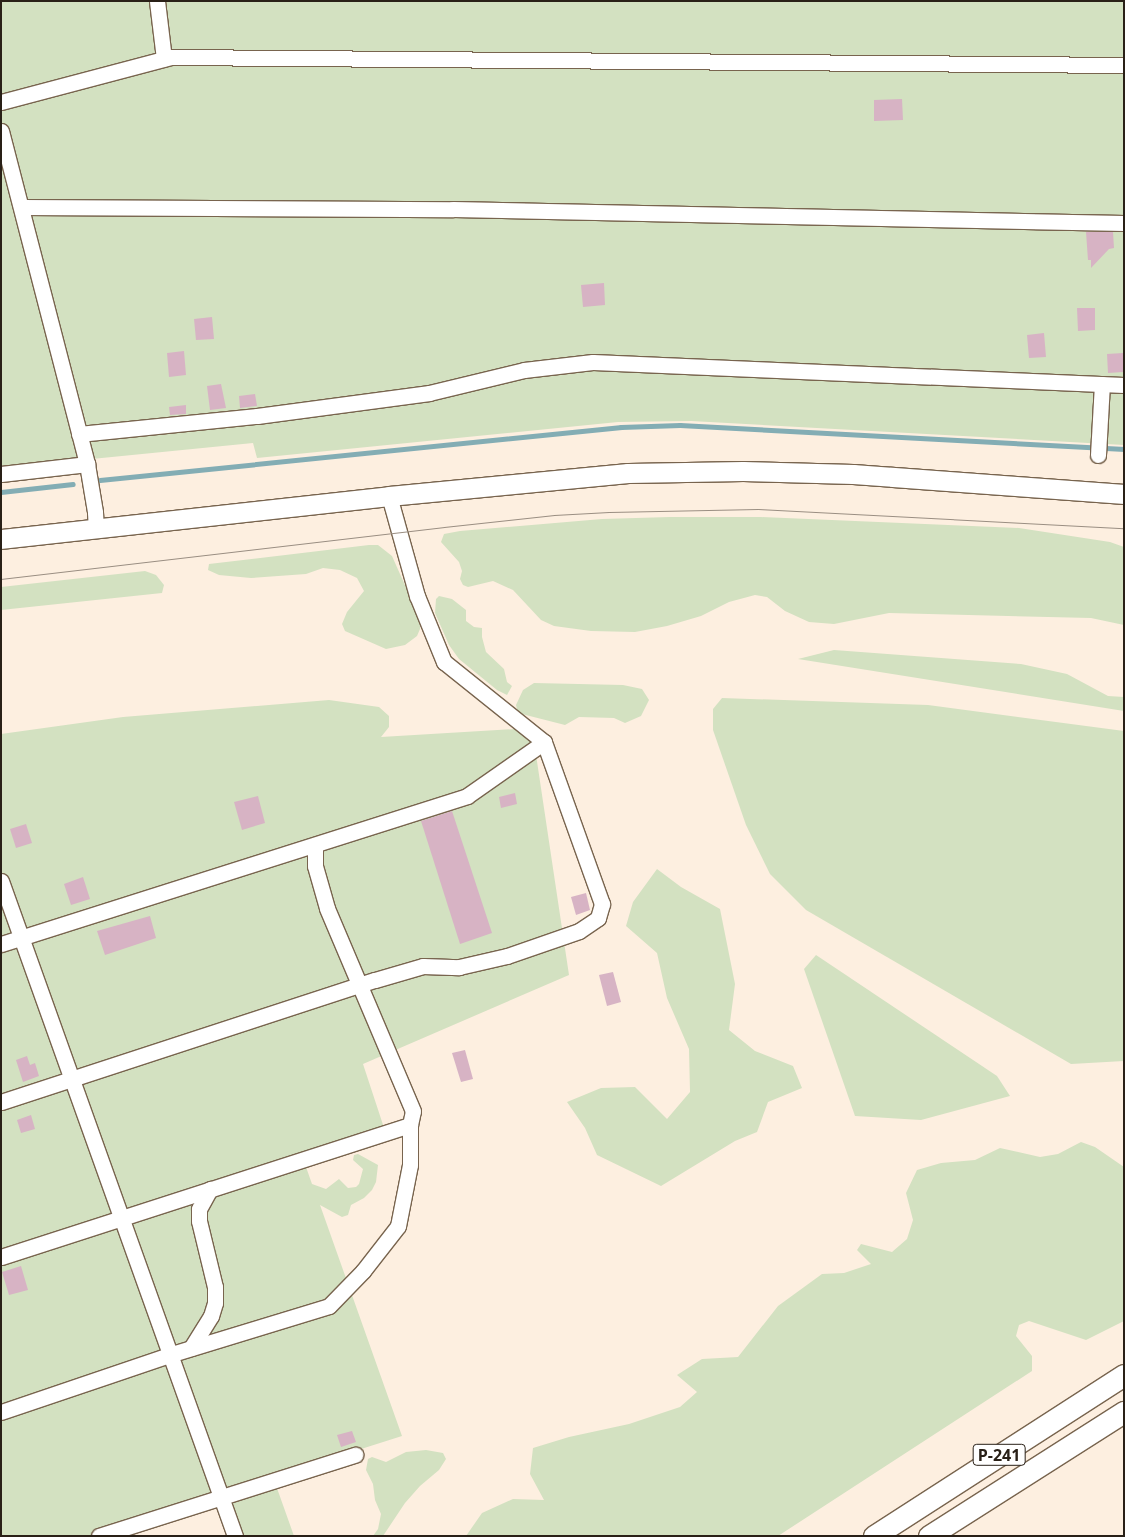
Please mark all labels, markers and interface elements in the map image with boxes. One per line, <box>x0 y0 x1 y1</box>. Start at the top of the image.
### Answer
road number: Р-241 <box>972 1442 1026 1468</box>

